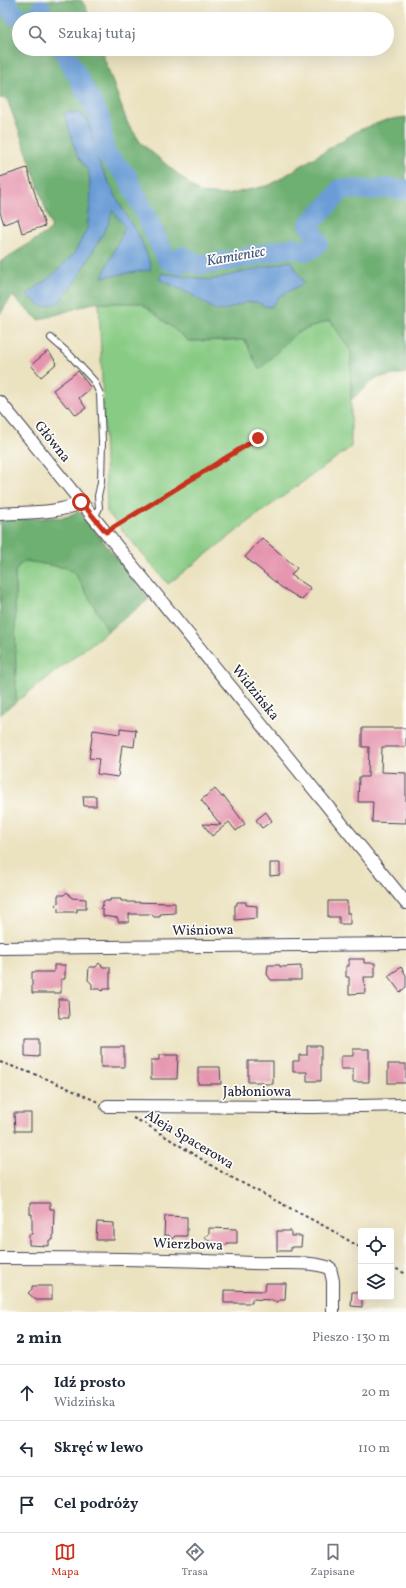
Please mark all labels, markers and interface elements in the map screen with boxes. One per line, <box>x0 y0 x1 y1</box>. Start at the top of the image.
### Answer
search box <box>12 12 394 56</box>
icon: search <box>26 23 48 45</box>
text: Szukaj tutaj <box>58 24 136 45</box>
water label: Kamieniec <box>205 241 268 273</box>
street label: Główna <box>30 417 74 467</box>
route end <box>249 429 267 447</box>
route start <box>72 493 90 511</box>
street label: Widzińska <box>227 661 283 725</box>
street label: Wiśniowa <box>172 921 234 941</box>
street label: Jabłoniowa <box>223 1083 291 1102</box>
street label: Aleja Spacerowa <box>141 1106 237 1174</box>
map controls <box>358 1228 394 1300</box>
button: locate <box>358 1228 394 1264</box>
street label: Wierzbowa <box>153 1234 223 1256</box>
button: layers <box>358 1264 394 1300</box>
text: 2 min <box>16 1327 62 1350</box>
text: Pieszo · 130 m <box>312 1329 390 1347</box>
text: Idź prosto <box>54 1373 126 1394</box>
icon: ahead <box>16 1382 38 1404</box>
text: 20 m <box>361 1384 390 1402</box>
text: Widzińska <box>54 1394 115 1412</box>
icon: left <box>16 1438 38 1460</box>
text: Skręć w lewo <box>54 1438 143 1459</box>
text: 110 m <box>358 1440 390 1458</box>
icon: arrive <box>16 1494 38 1516</box>
text: Cel podróży <box>54 1494 138 1515</box>
tab: Mapa <box>51 1541 79 1580</box>
tab: Trasa <box>182 1541 208 1580</box>
tab: Zapisane <box>311 1541 355 1580</box>

